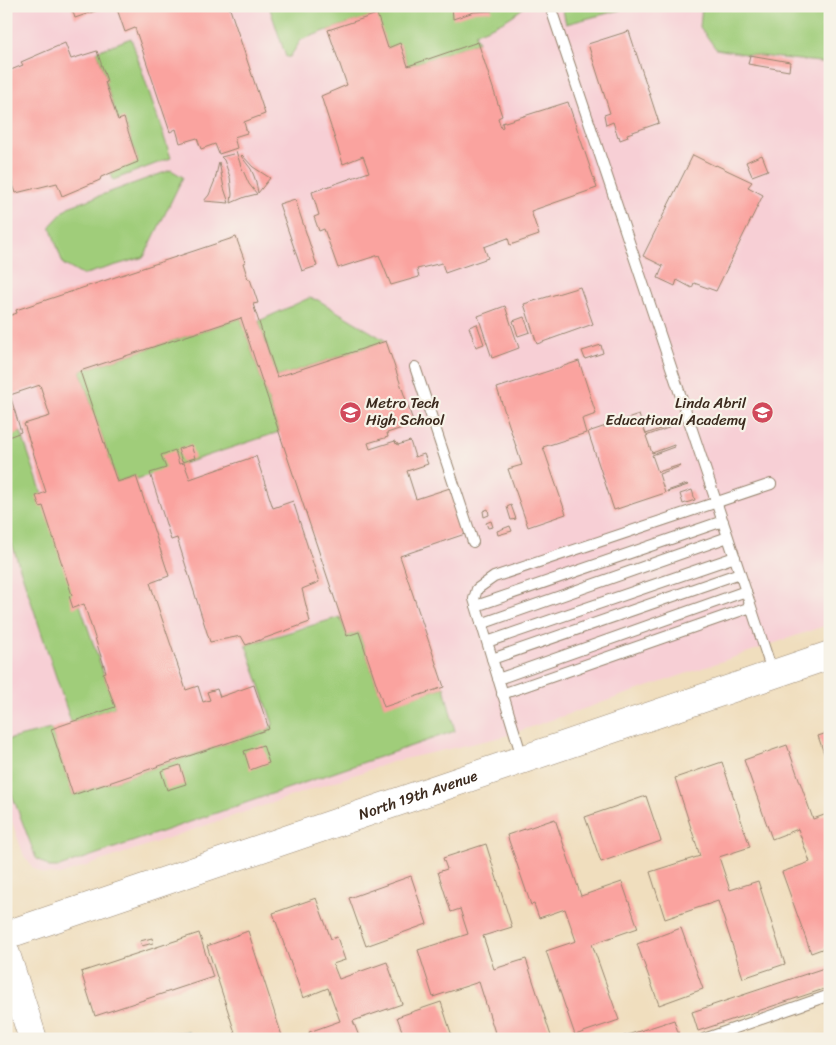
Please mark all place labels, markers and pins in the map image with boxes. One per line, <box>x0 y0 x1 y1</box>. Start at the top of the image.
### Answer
place label: Metro Tech High School <box>366 390 445 433</box>
place label: Linda Abril Educational Academy <box>605 390 747 433</box>
school or university icon: Metro Tech High School <box>338 400 362 424</box>
school or university icon: Linda Abril Educational Academy <box>750 400 774 424</box>

